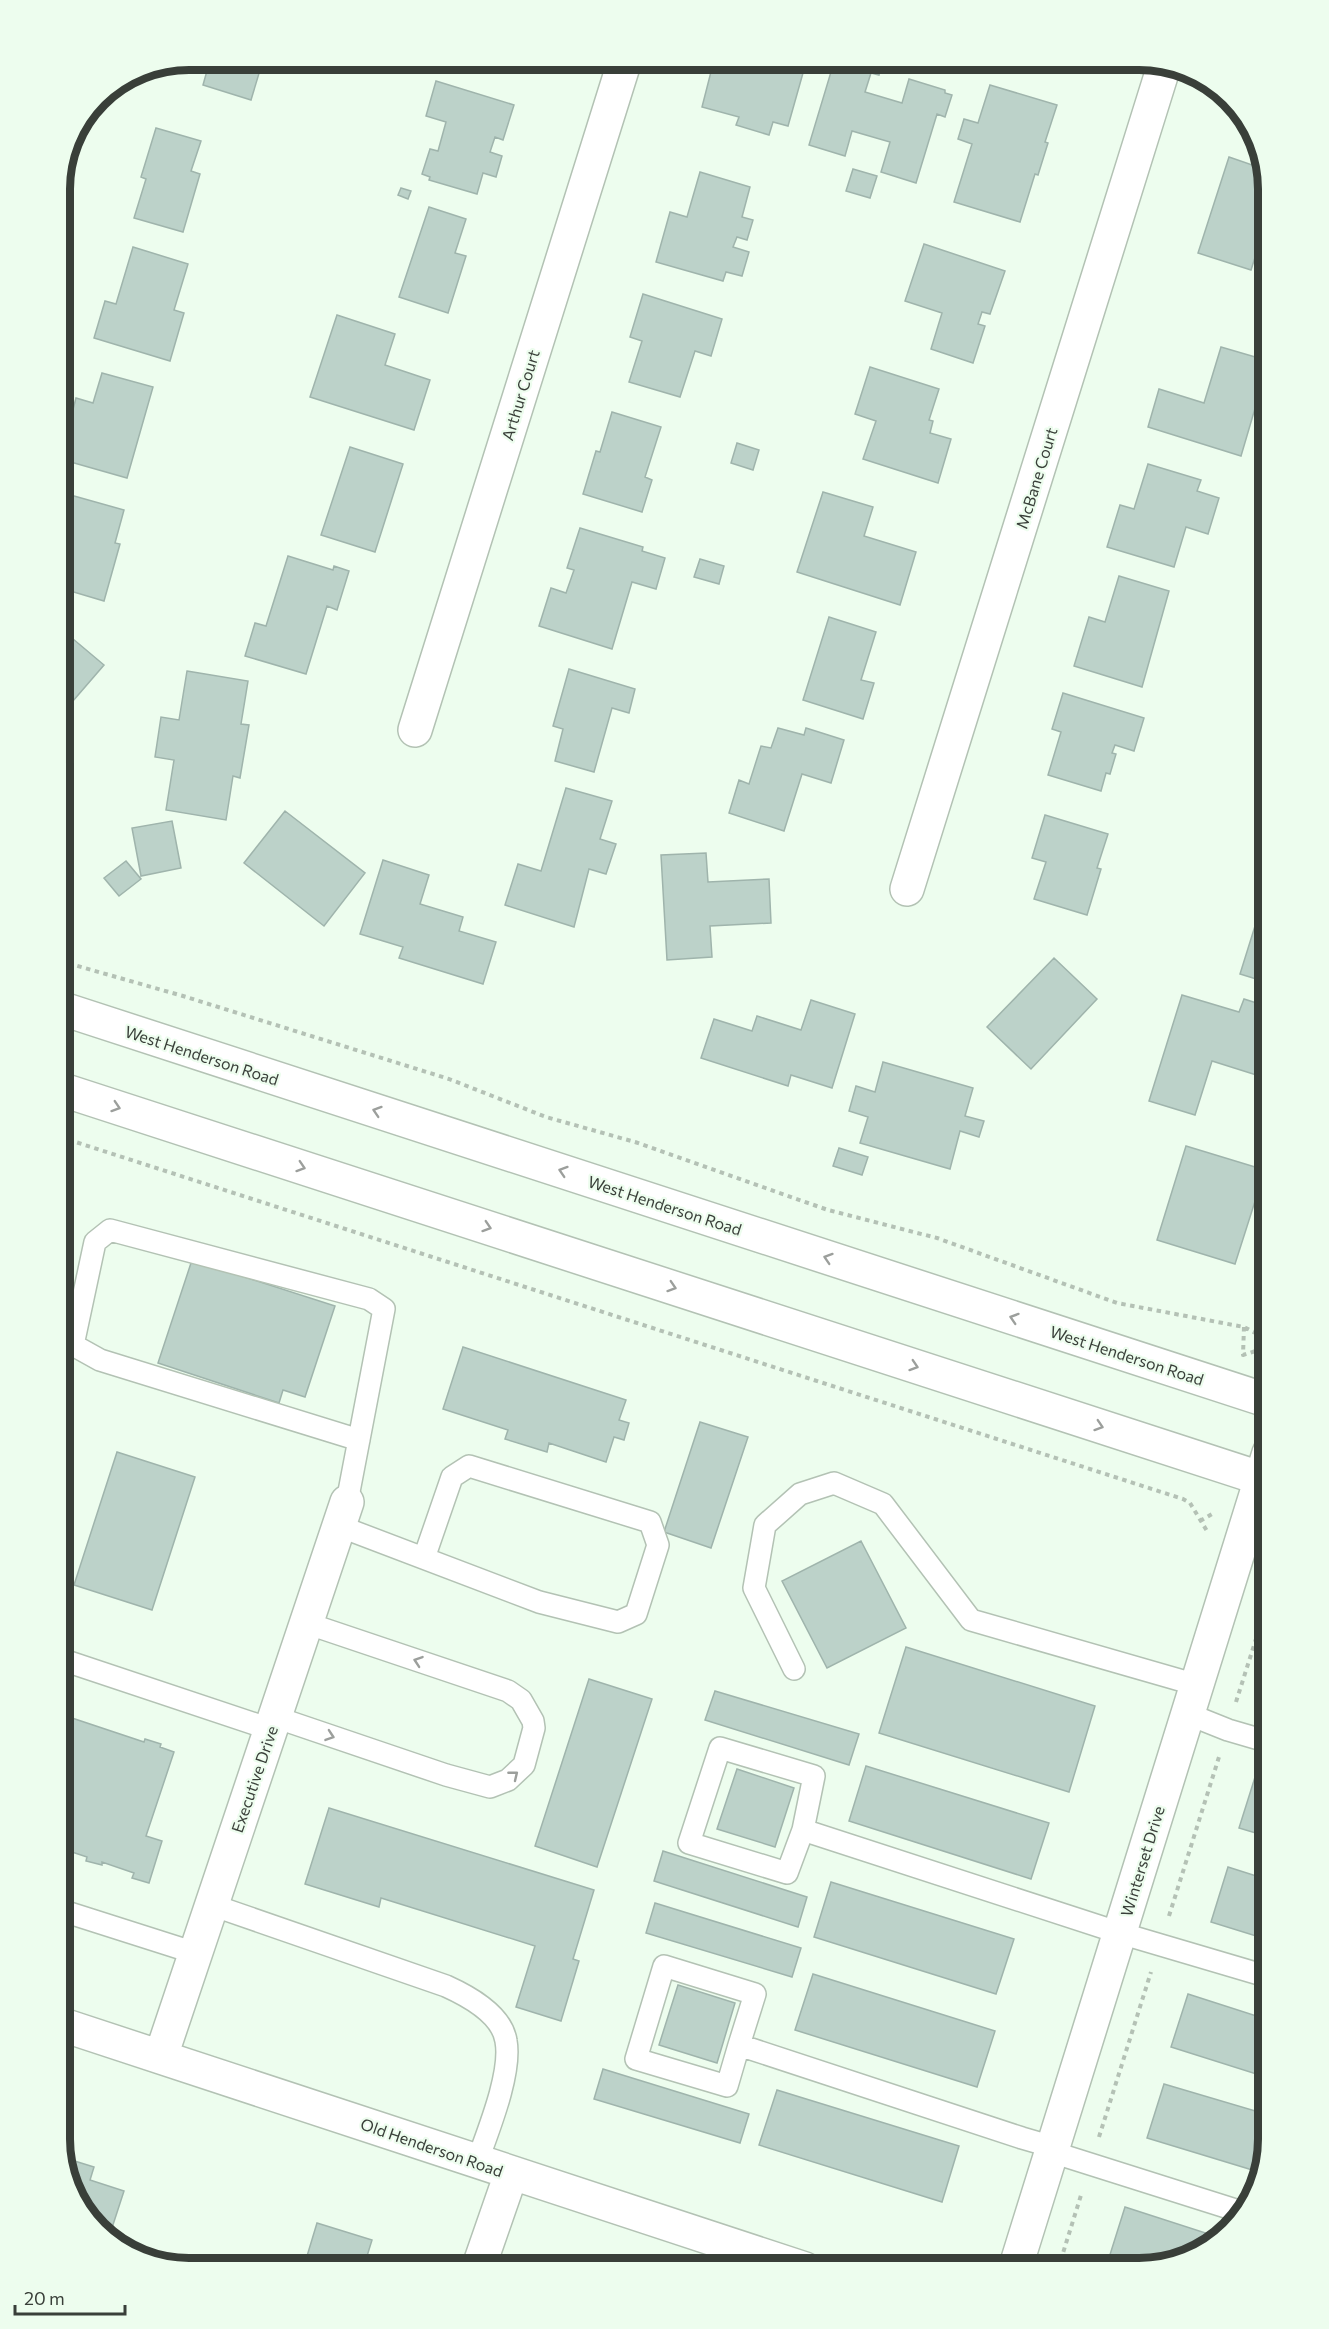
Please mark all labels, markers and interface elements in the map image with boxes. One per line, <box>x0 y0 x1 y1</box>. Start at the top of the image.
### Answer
street label: Arthur Court <box>497 347 543 443</box>
street label: McBane Court <box>1012 425 1061 531</box>
street label: West Henderson Road <box>123 1021 281 1089</box>
one-way arrow <box>110 1099 121 1112</box>
one-way arrow <box>372 1106 383 1119</box>
one-way arrow <box>295 1160 306 1172</box>
one-way arrow <box>558 1166 569 1179</box>
street label: West Henderson Road <box>586 1171 744 1239</box>
one-way arrow <box>481 1220 492 1232</box>
one-way arrow <box>823 1252 834 1265</box>
one-way arrow <box>666 1280 677 1292</box>
one-way arrow <box>1009 1313 1020 1325</box>
street label: West Henderson Road <box>1048 1321 1206 1389</box>
one-way arrow <box>908 1358 919 1371</box>
one-way arrow <box>1093 1419 1104 1431</box>
one-way arrow <box>413 1655 423 1668</box>
street label: Executive Drive <box>227 1723 281 1835</box>
one-way arrow <box>324 1728 335 1741</box>
one-way arrow <box>507 1771 518 1782</box>
street label: Winterset Drive <box>1116 1803 1168 1919</box>
street label: Old Henderson Road <box>358 2114 506 2180</box>
scale bar <box>15 2278 124 2316</box>
text: 20 m <box>24 2287 65 2309</box>

